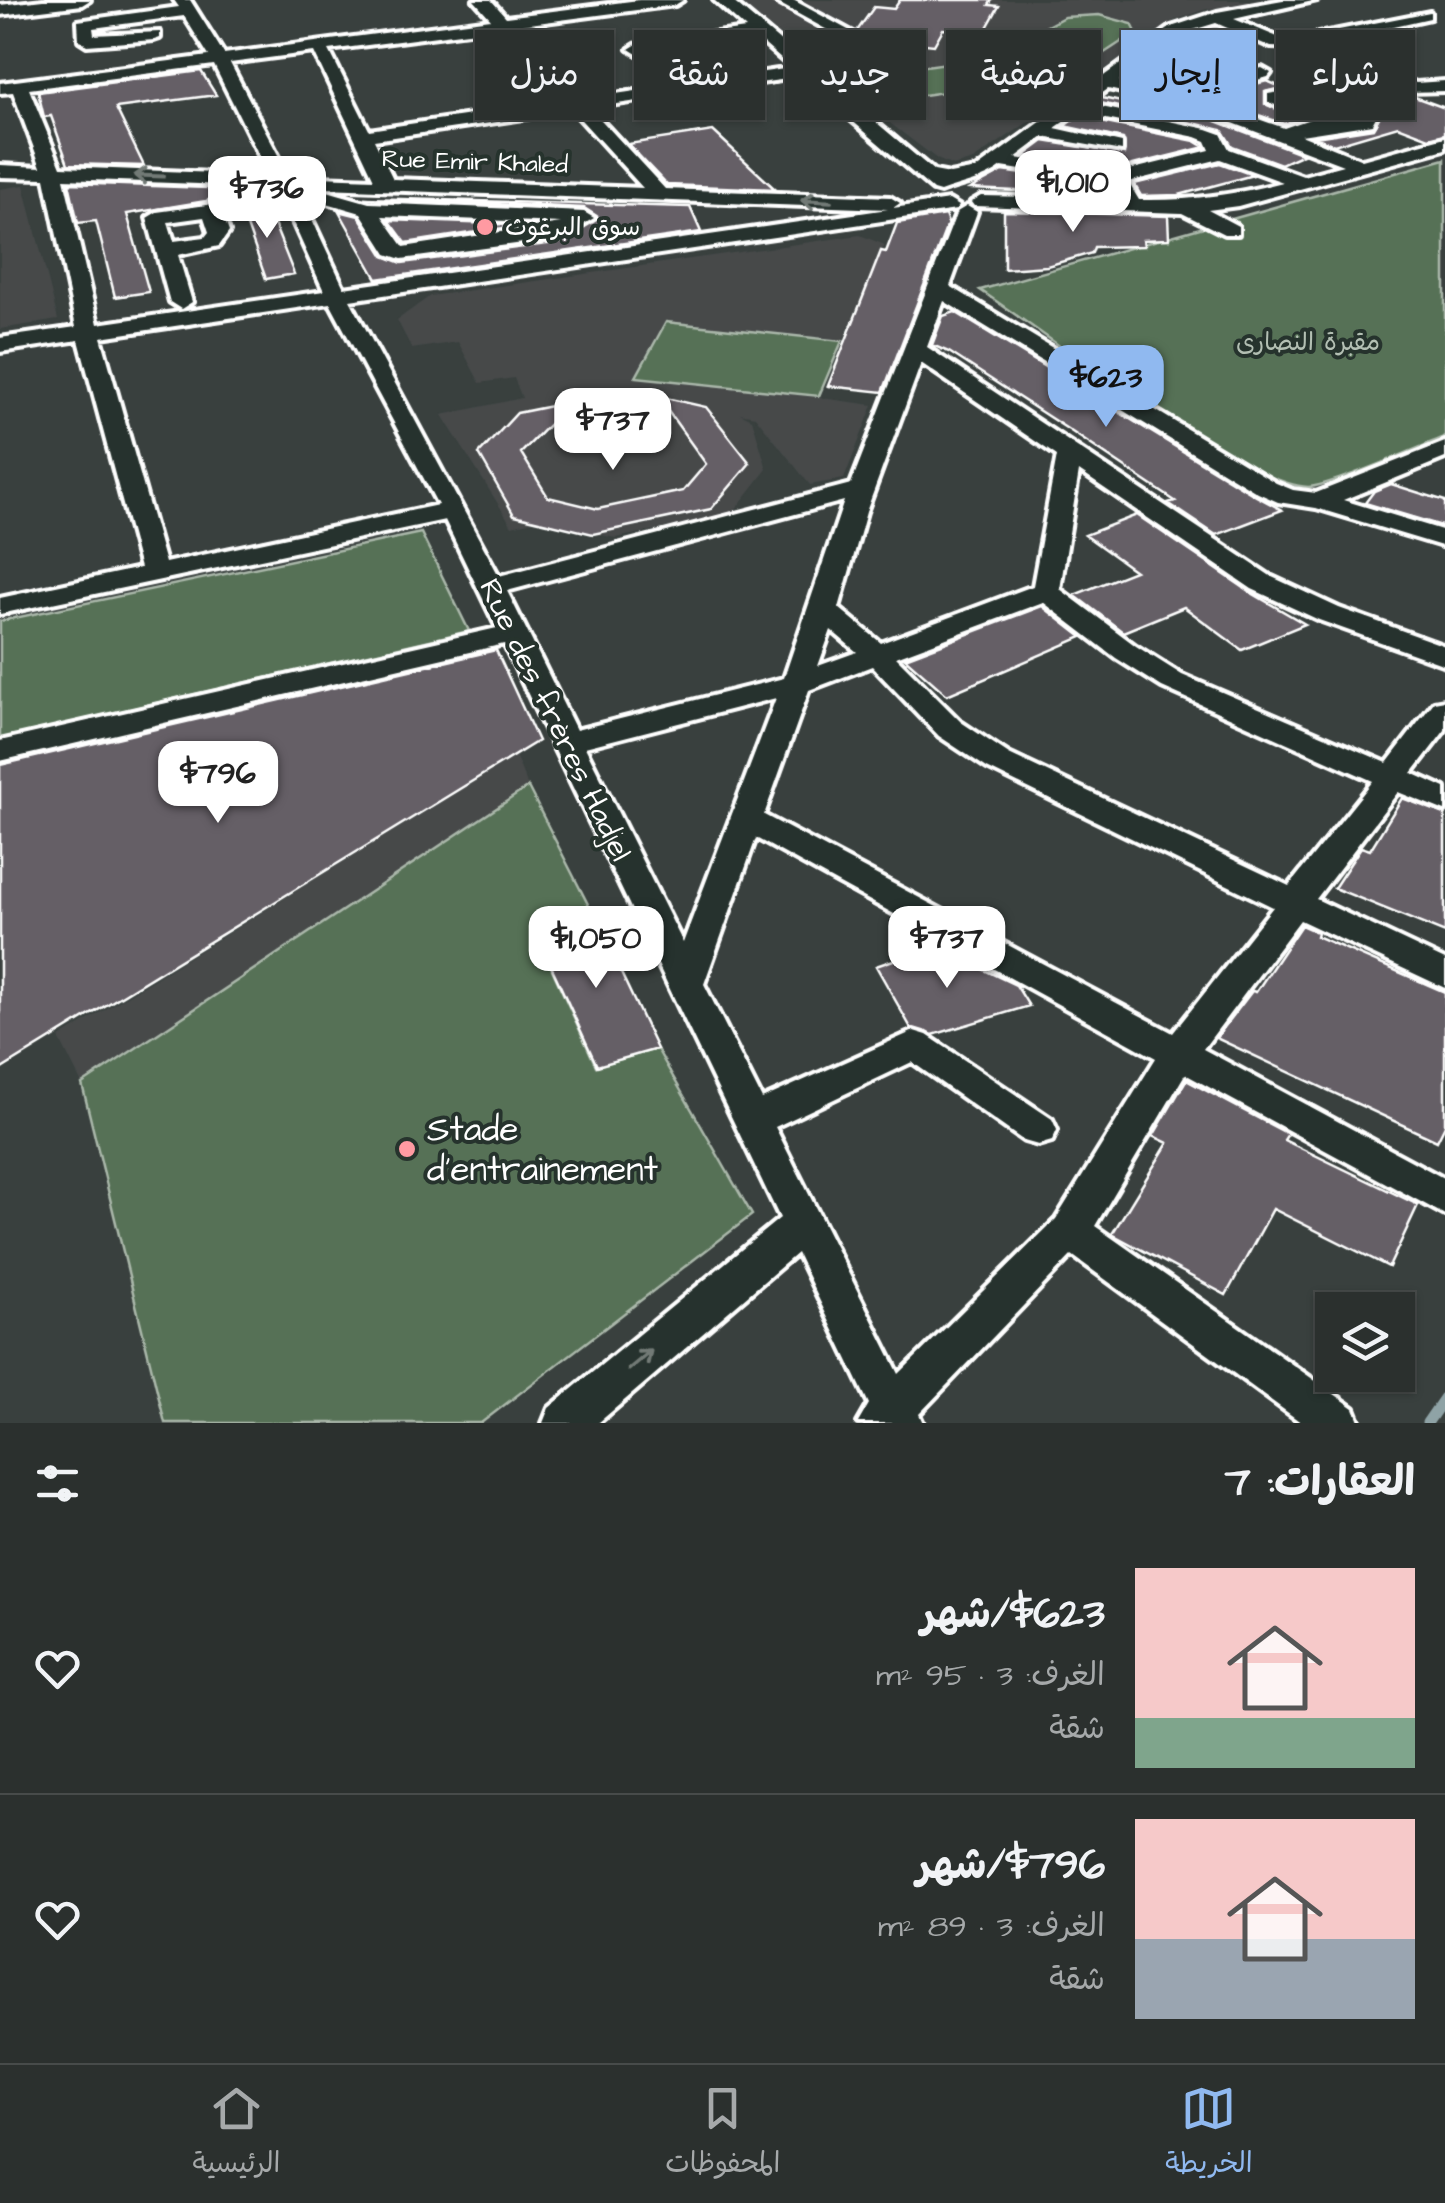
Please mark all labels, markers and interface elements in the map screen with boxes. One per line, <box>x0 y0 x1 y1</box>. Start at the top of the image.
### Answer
chip: منزل <box>475 30 614 120</box>
chip: شقة <box>634 30 765 120</box>
chip: جديد <box>785 30 926 120</box>
chip: تصفية <box>946 30 1101 120</box>
chip: إيجار <box>1121 30 1256 120</box>
chip: شراء <box>1276 30 1415 120</box>
street label: Rue Emir Khaled <box>381 141 569 183</box>
pin: $1,010 <box>992 150 1154 235</box>
pin: $736 <box>208 156 326 241</box>
text: $1,010 <box>1037 160 1109 205</box>
one-way arrow <box>134 166 166 185</box>
text: $736 <box>230 166 304 211</box>
one-way arrow <box>800 191 832 210</box>
place label: سوق البرغوث <box>505 210 640 245</box>
marker: سوق البرغوث <box>474 216 496 238</box>
park label: مقبرة النصارى <box>1236 325 1380 360</box>
pin: $623 <box>1047 345 1165 430</box>
text: $623 <box>1070 355 1142 400</box>
pin: $737 <box>554 388 672 473</box>
text: $737 <box>576 398 650 443</box>
street label: Rue des frères Hadjel <box>468 572 642 868</box>
pin: $796 <box>159 741 277 826</box>
text: $796 <box>180 751 256 796</box>
pin: $1,050 <box>515 906 677 991</box>
pin: $737 <box>888 906 1006 991</box>
text: $1,050 <box>551 916 641 961</box>
text: $737 <box>910 916 984 961</box>
place label: Stade d'entrainement <box>427 1105 658 1194</box>
marker: Stade d'entrainement <box>396 1138 418 1160</box>
map controls <box>1315 1292 1415 1392</box>
button: layers <box>1315 1292 1415 1392</box>
one-way arrow <box>626 1350 652 1372</box>
text: العقارات: 7 <box>1225 1454 1415 1512</box>
icon: filters <box>30 1456 85 1511</box>
text: $623/شهر <box>921 1586 1105 1644</box>
icon: home <box>1215 1608 1335 1728</box>
icon: heart <box>30 1641 85 1696</box>
text: الغرف: 3 · 95 m² <box>876 1653 1105 1698</box>
text: شقة <box>1049 1706 1105 1751</box>
text: $796/شهر <box>917 1837 1105 1895</box>
icon: home <box>1215 1859 1335 1979</box>
icon: heart <box>30 1892 85 1947</box>
text: الغرف: 3 · 89 m² <box>878 1904 1105 1949</box>
text: شقة <box>1049 1957 1105 2002</box>
tab: الرئيسية <box>192 2081 280 2187</box>
tab: المحفوظات <box>665 2081 780 2187</box>
tab: الخريطة <box>1165 2081 1253 2187</box>

